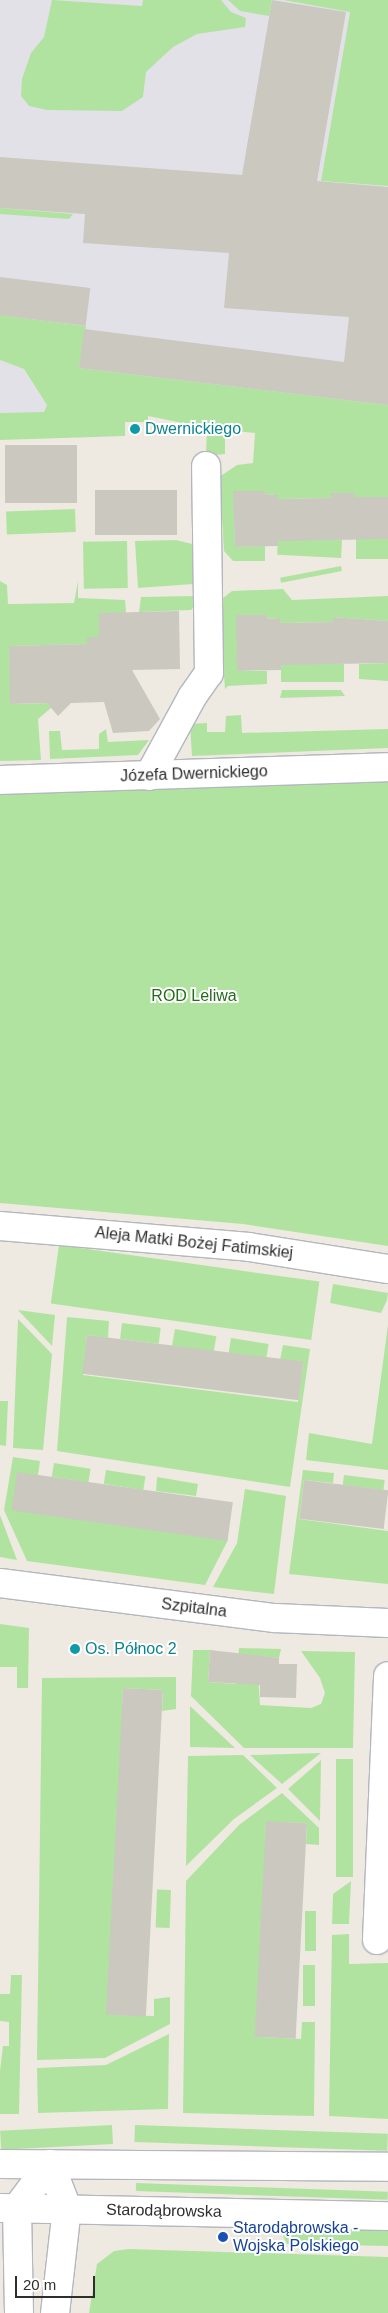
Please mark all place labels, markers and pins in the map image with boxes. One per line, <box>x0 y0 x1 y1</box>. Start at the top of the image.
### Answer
place label: Dwernickiego <box>145 419 241 439</box>
marker: Dwernickiego <box>129 423 141 435</box>
place label: Os. Północ 2 <box>85 1639 177 1659</box>
marker: Os. Północ 2 <box>69 1643 81 1655</box>
place label: Starodąbrowska - Wojska Polskiego <box>233 2218 359 2256</box>
marker: Starodąbrowska - Wojska Polskiego <box>217 2231 229 2243</box>

